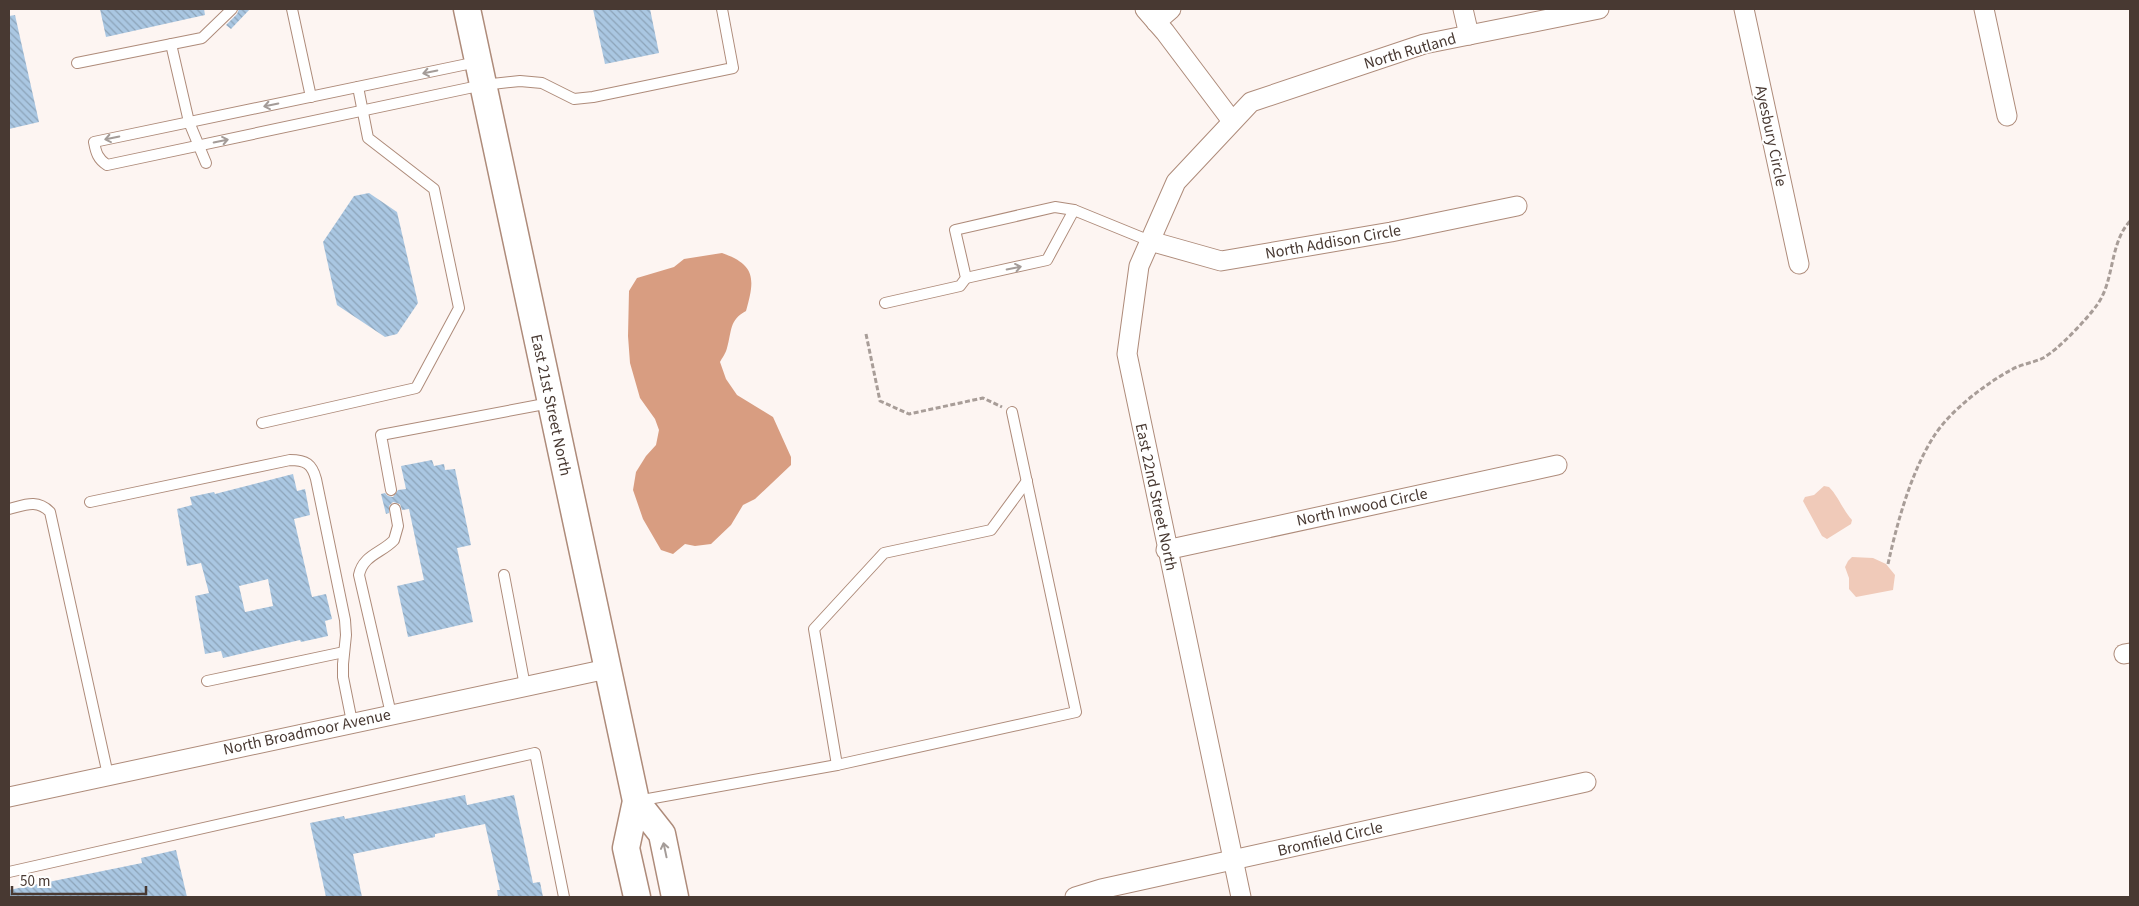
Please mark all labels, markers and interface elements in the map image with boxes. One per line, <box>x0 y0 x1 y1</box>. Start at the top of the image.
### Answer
street label: North Rutland <box>1361 27 1459 75</box>
one-way arrow <box>422 68 438 77</box>
street label: Ayesbury Circle <box>1750 84 1792 189</box>
one-way arrow <box>263 101 279 110</box>
one-way arrow <box>104 134 120 144</box>
one-way arrow <box>212 136 228 145</box>
street label: North Addison Circle <box>1263 219 1403 265</box>
one-way arrow <box>1005 262 1021 272</box>
street label: East 21st Street North <box>525 332 577 478</box>
street label: East 22nd Street North <box>1130 421 1182 573</box>
street label: North Inwood Circle <box>1294 482 1430 532</box>
street label: North Broadmoor Avenue <box>221 703 393 761</box>
street label: Bromfield Circle <box>1275 816 1385 862</box>
one-way arrow <box>660 842 669 858</box>
scale bar <box>12 864 146 896</box>
text: 50 m <box>20 871 50 892</box>

